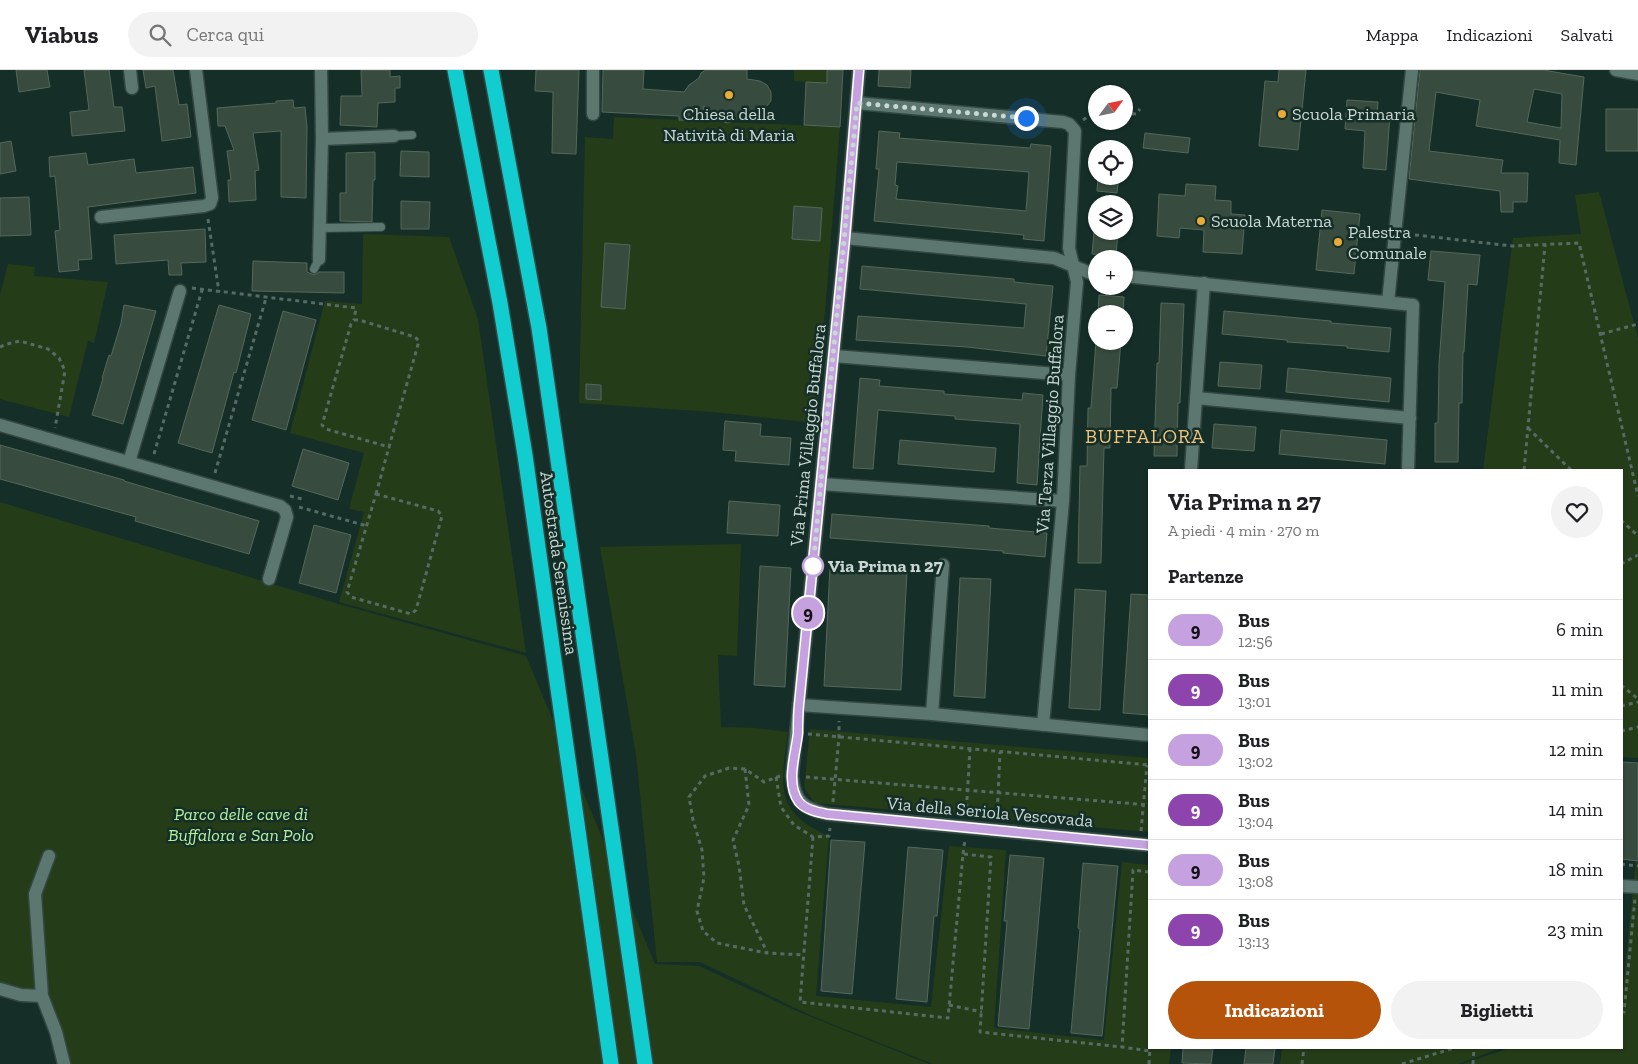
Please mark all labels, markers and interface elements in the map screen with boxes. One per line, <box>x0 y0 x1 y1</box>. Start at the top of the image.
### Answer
search box <box>128 12 478 57</box>
text: Viabus <box>25 20 98 49</box>
icon: search <box>146 21 174 49</box>
text: Cerca qui <box>186 23 264 46</box>
text: Mappa <box>1366 24 1419 46</box>
text: Indicazioni <box>1447 24 1533 46</box>
text: Salvati <box>1561 24 1613 46</box>
north arrow <box>1088 85 1132 130</box>
map controls <box>1088 85 1133 350</box>
marker: Chiesa della Natività di Maria <box>723 89 735 101</box>
place label: Chiesa della Natività di Maria <box>663 103 795 146</box>
place label: Scuola Primaria <box>1292 103 1416 125</box>
your location <box>1014 106 1039 131</box>
marker: Scuola Primaria <box>1276 108 1288 120</box>
button: locate <box>1088 140 1133 185</box>
button: layers <box>1088 195 1133 240</box>
place label: Scuola Materna <box>1211 210 1332 232</box>
marker: Scuola Materna <box>1195 215 1207 227</box>
place label: Palestra Comunale <box>1348 221 1427 264</box>
marker: Palestra Comunale <box>1332 236 1344 248</box>
button: + <box>1088 250 1133 295</box>
button: − <box>1088 305 1133 350</box>
street label: Via Terza Villaggio Buffalora <box>1031 314 1069 535</box>
street label: Via Prima Villaggio Buffalora <box>785 322 831 548</box>
district label: BUFFALORA <box>1085 424 1205 448</box>
street label: Autostrada Serenissima <box>535 470 583 657</box>
button: heart <box>1551 486 1603 538</box>
text: Via Prima n 27 <box>1168 487 1321 516</box>
text: A piedi · 4 min · 270 m <box>1168 521 1319 540</box>
marker: Via Prima n 27 <box>802 555 824 577</box>
place label: Via Prima n 27 <box>828 555 943 577</box>
text: Partenze <box>1168 565 1244 588</box>
line badge: 9 <box>792 597 824 629</box>
text: 9 <box>803 602 813 624</box>
text: Bus <box>1238 609 1270 632</box>
text: 6 min <box>1556 618 1603 641</box>
text: 9 <box>1191 619 1200 641</box>
text: 12:56 <box>1238 632 1273 651</box>
text: Bus <box>1238 669 1270 692</box>
text: 11 min <box>1551 678 1603 701</box>
text: 9 <box>1191 679 1200 701</box>
text: 13:01 <box>1238 692 1271 711</box>
text: Bus <box>1238 729 1270 752</box>
text: 12 min <box>1549 738 1603 761</box>
text: 9 <box>1191 739 1200 761</box>
text: 13:02 <box>1238 752 1273 771</box>
text: Bus <box>1238 789 1270 812</box>
street label: Via della Seriola Vescovada <box>885 792 1094 832</box>
text: 14 min <box>1549 798 1603 821</box>
text: 9 <box>1191 799 1200 821</box>
park label: Parco delle cave di Buffalora e San Polo <box>168 803 314 846</box>
text: 13:04 <box>1238 812 1273 831</box>
text: Bus <box>1238 849 1270 872</box>
text: 18 min <box>1549 858 1603 881</box>
text: 9 <box>1191 859 1200 881</box>
text: 13:08 <box>1238 872 1273 891</box>
text: Bus <box>1238 909 1270 932</box>
text: 23 min <box>1547 918 1603 941</box>
text: 9 <box>1191 919 1200 941</box>
text: 13:13 <box>1238 932 1270 951</box>
button: Indicazioni <box>1168 981 1381 1039</box>
button: Biglietti <box>1391 981 1603 1039</box>

